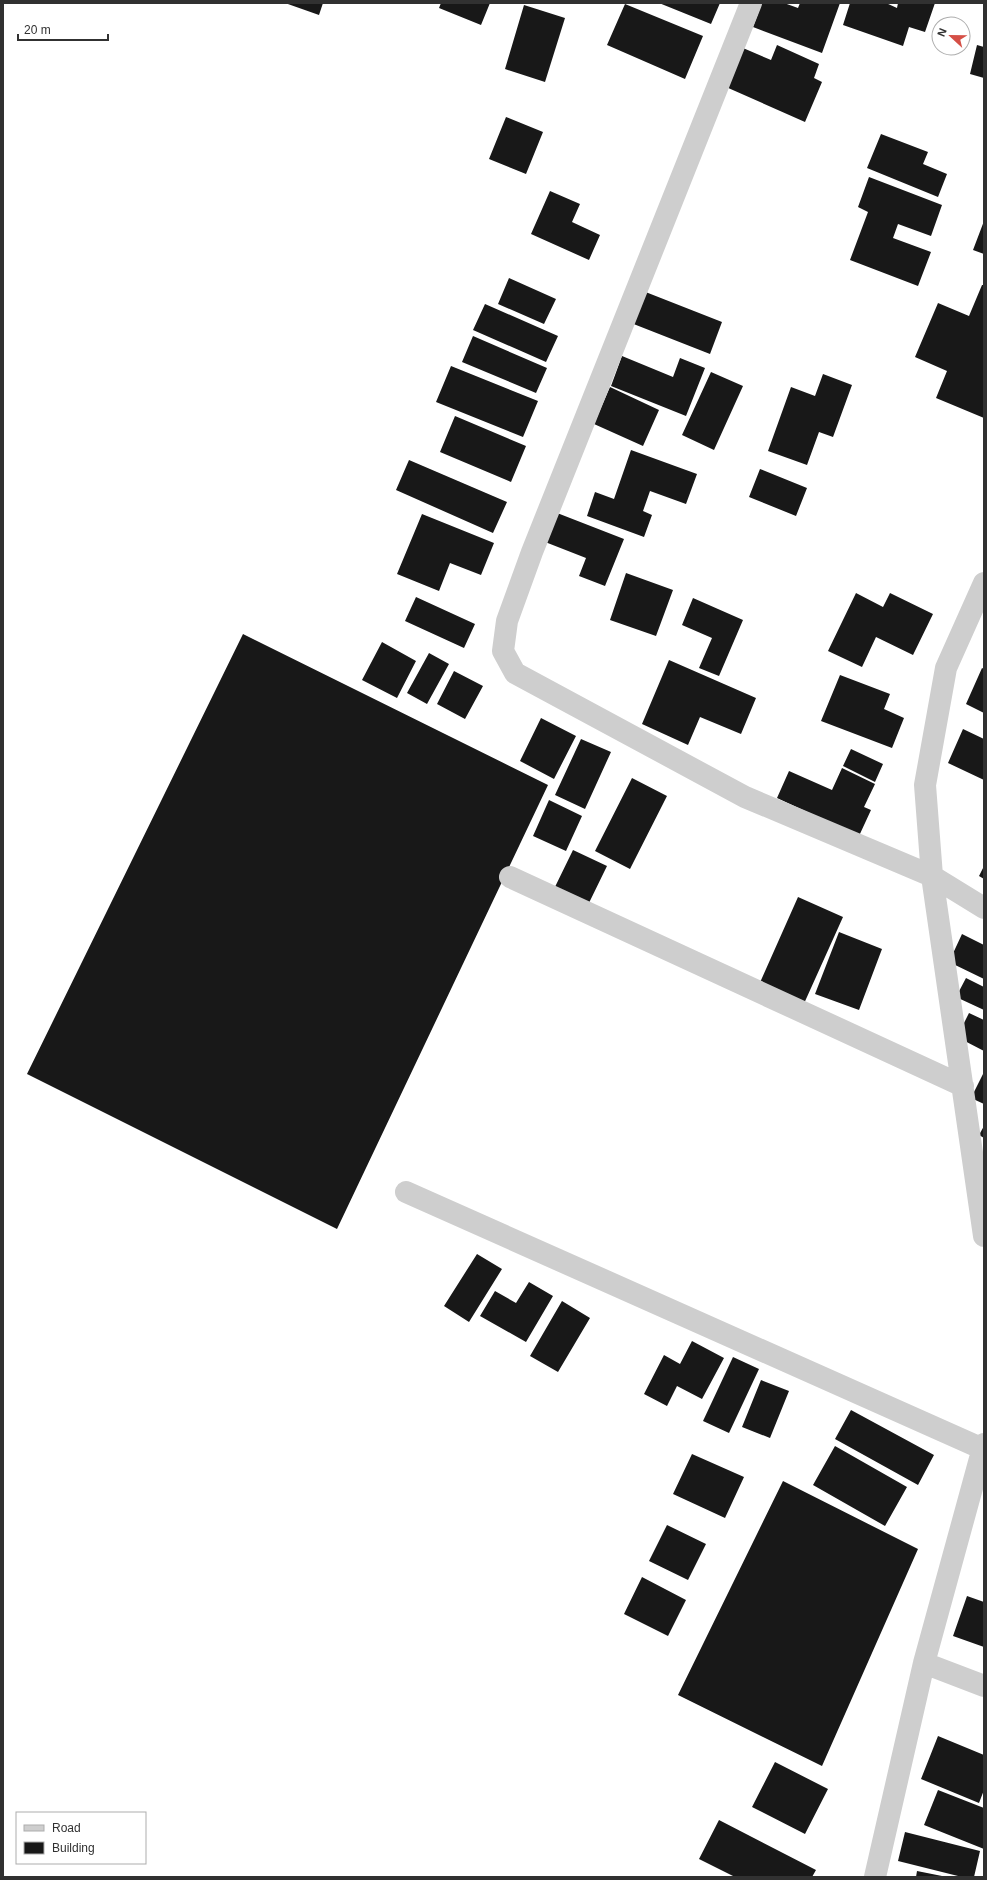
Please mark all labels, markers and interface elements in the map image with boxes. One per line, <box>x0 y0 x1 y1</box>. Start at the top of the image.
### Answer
scale bar <box>18 16 108 42</box>
north arrow <box>931 16 971 56</box>
text: 20 m <box>24 23 51 37</box>
text: N <box>935 26 949 38</box>
legend <box>16 1812 146 1864</box>
text: Road <box>52 1821 81 1835</box>
text: Building <box>52 1841 95 1855</box>

